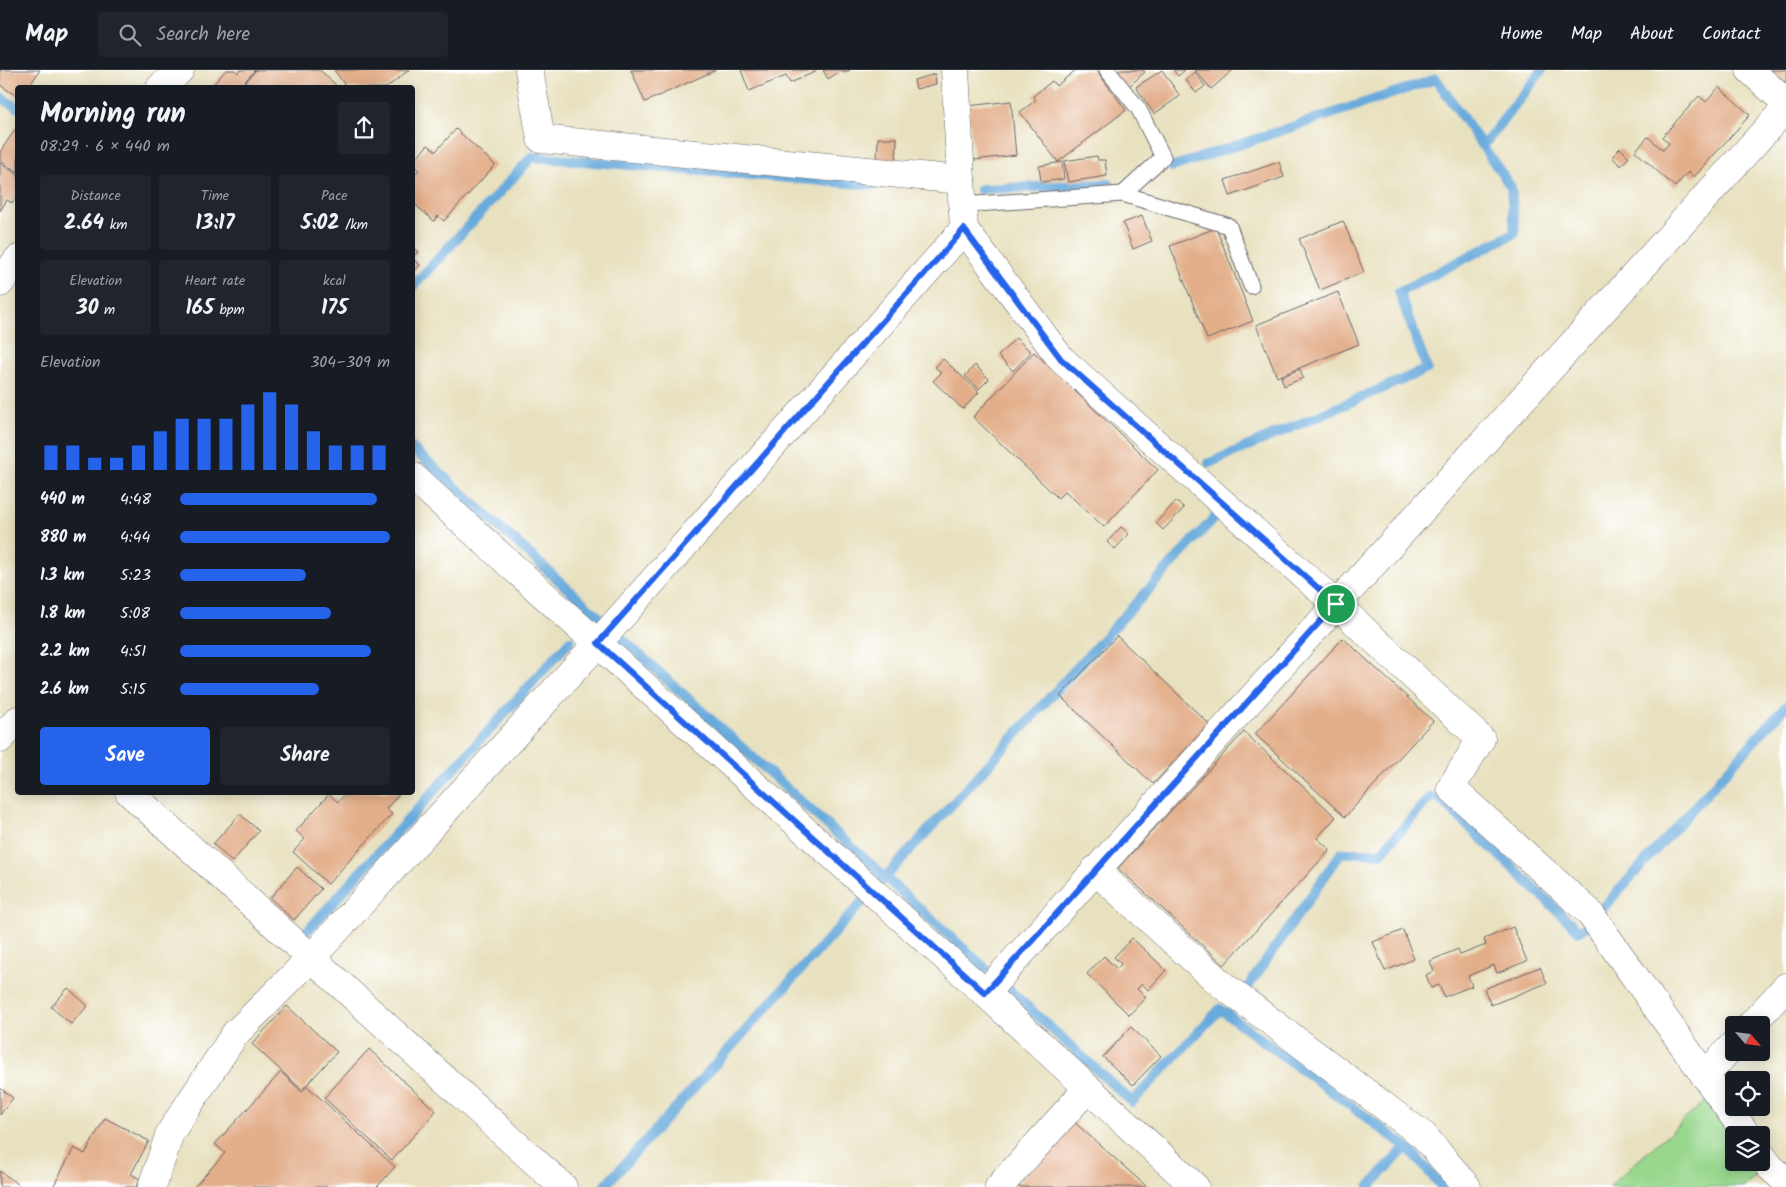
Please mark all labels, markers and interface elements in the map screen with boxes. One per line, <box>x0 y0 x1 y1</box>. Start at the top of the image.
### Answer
search box <box>98 12 448 57</box>
text: Map <box>25 15 68 54</box>
text: Search here <box>156 20 250 50</box>
text: Home <box>1500 20 1543 49</box>
text: Map <box>1571 20 1602 49</box>
text: About <box>1630 20 1674 49</box>
text: Contact <box>1702 20 1761 49</box>
icon: search <box>116 21 144 49</box>
text: Morning run <box>40 92 186 137</box>
button: share <box>338 102 390 154</box>
text: 08:29 · 6 × 440 m <box>40 134 170 159</box>
text: Distance <box>71 185 121 207</box>
text: Time <box>201 185 229 207</box>
text: Pace <box>321 185 348 207</box>
text: 2.64 <box>64 207 104 240</box>
text: 13:17 <box>195 207 235 240</box>
text: 5:02 <box>301 207 340 240</box>
text: km <box>104 214 127 236</box>
text: /km <box>340 214 368 236</box>
text: Elevation <box>69 270 122 292</box>
text: Heart rate <box>185 270 245 292</box>
text: kcal <box>323 270 346 292</box>
text: 30 <box>76 292 98 325</box>
text: 165 <box>185 292 214 325</box>
text: 175 <box>321 292 348 325</box>
text: m <box>98 299 115 321</box>
text: bpm <box>214 299 245 321</box>
text: Elevation <box>40 350 101 375</box>
text: 304–309 m <box>310 350 390 375</box>
text: 440 m <box>40 487 85 512</box>
text: 4:48 <box>120 487 151 512</box>
text: 880 m <box>40 525 86 550</box>
text: 4:44 <box>120 525 150 550</box>
text: 1.3 km <box>40 563 85 588</box>
text: 5:23 <box>120 563 151 588</box>
pin <box>1315 583 1357 625</box>
icon: arrive <box>1322 590 1350 618</box>
text: 1.8 km <box>40 601 85 626</box>
text: 5:08 <box>120 601 150 626</box>
text: 2.2 km <box>40 639 90 664</box>
text: 4:51 <box>120 639 146 664</box>
text: 2.6 km <box>40 677 89 702</box>
text: 5:15 <box>120 677 146 702</box>
button: Save <box>40 727 210 785</box>
button: Share <box>220 727 390 785</box>
north arrow <box>1725 1016 1770 1061</box>
map controls <box>1725 1016 1770 1171</box>
button: locate <box>1725 1071 1770 1116</box>
button: layers <box>1725 1126 1770 1171</box>

